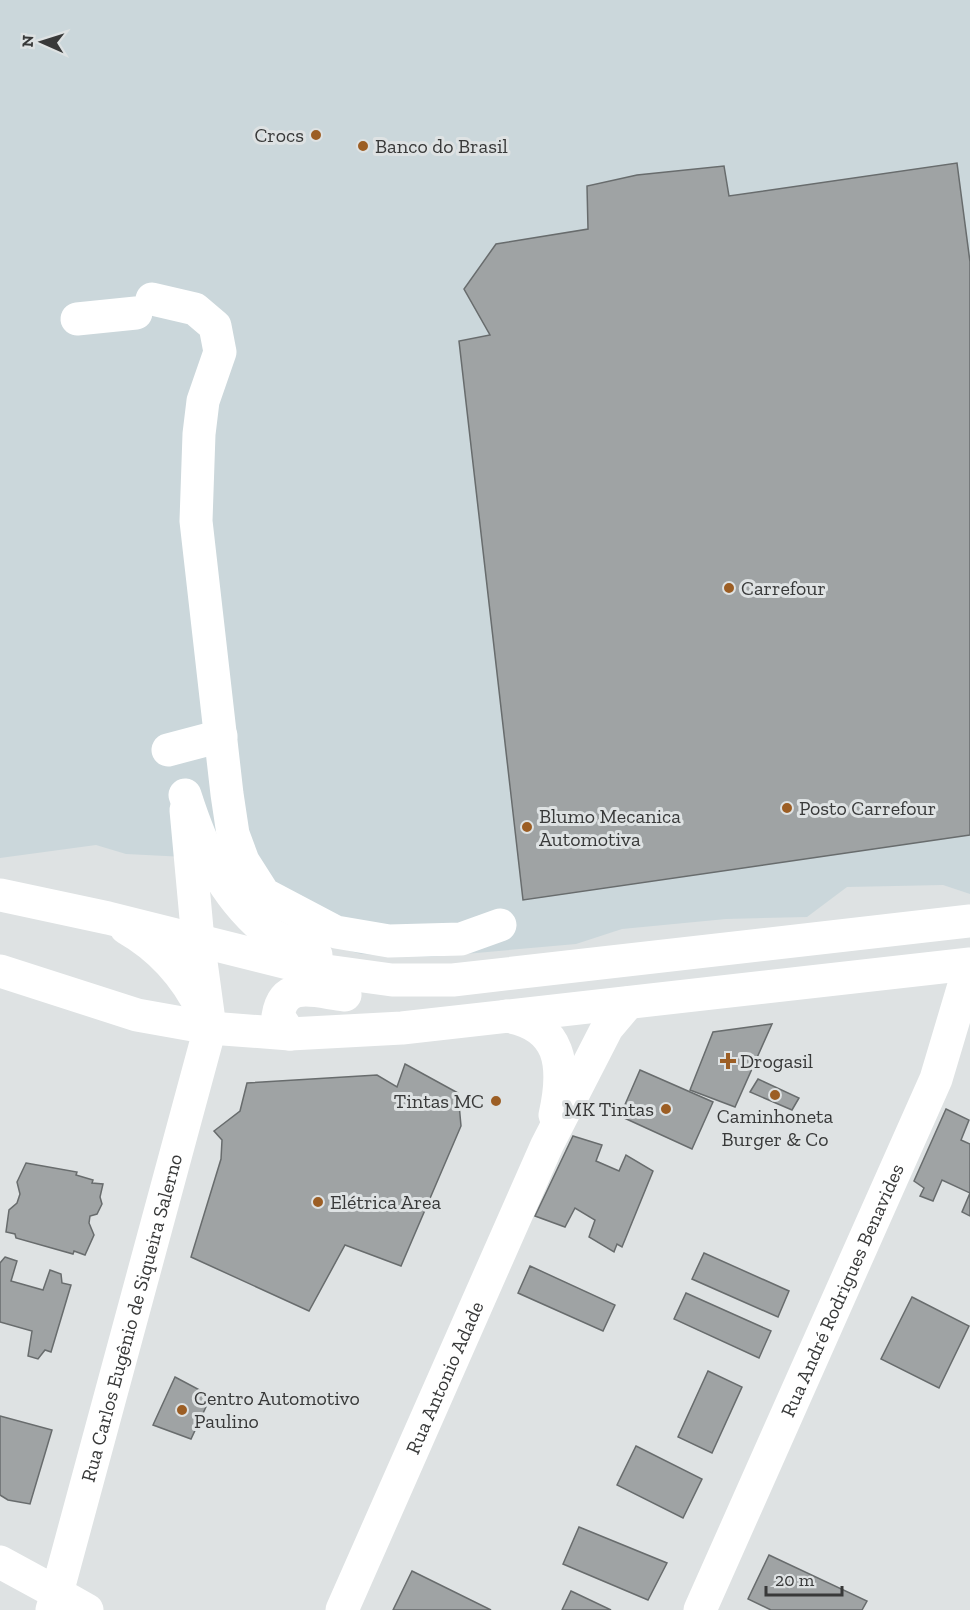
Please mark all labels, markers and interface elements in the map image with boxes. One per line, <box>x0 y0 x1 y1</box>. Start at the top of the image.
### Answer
north arrow <box>12 12 72 72</box>
text: N <box>18 35 37 48</box>
place label: Crocs <box>254 123 304 147</box>
marker: Crocs <box>309 128 323 142</box>
place label: Banco do Brasil <box>375 134 508 158</box>
marker: Banco do Brasil <box>356 139 370 153</box>
place label: Carrefour <box>741 576 826 600</box>
marker: Carrefour <box>722 581 736 595</box>
place label: Posto Carrefour <box>799 796 936 820</box>
marker: Posto Carrefour <box>780 801 794 815</box>
place label: Blumo Mecanica Automotiva <box>539 804 681 851</box>
marker: Blumo Mecanica Automotiva <box>520 820 534 834</box>
place label: Drogasil <box>740 1049 813 1073</box>
marker: Drogasil <box>721 1054 735 1068</box>
marker: Caminhoneta Burger & Co <box>768 1088 782 1102</box>
place label: Tintas MC <box>394 1089 484 1113</box>
marker: Tintas MC <box>489 1094 503 1108</box>
place label: MK Tintas <box>564 1097 654 1121</box>
marker: MK Tintas <box>659 1102 673 1116</box>
place label: Caminhoneta Burger & Co <box>717 1104 833 1151</box>
street label: Rua Carlos Eugênio de Siqueira Salerno <box>76 1151 187 1484</box>
street label: Rua André Rodrigues Benavides <box>775 1160 909 1420</box>
place label: Elétrica Area <box>330 1190 441 1214</box>
marker: Elétrica Area <box>311 1195 325 1209</box>
street label: Rua Antonio Adade <box>400 1298 489 1458</box>
place label: Centro Automotivo Paulino <box>194 1386 360 1433</box>
marker: Centro Automotivo Paulino <box>175 1403 189 1417</box>
scale bar <box>766 1559 842 1597</box>
text: 20 m <box>775 1569 815 1591</box>

